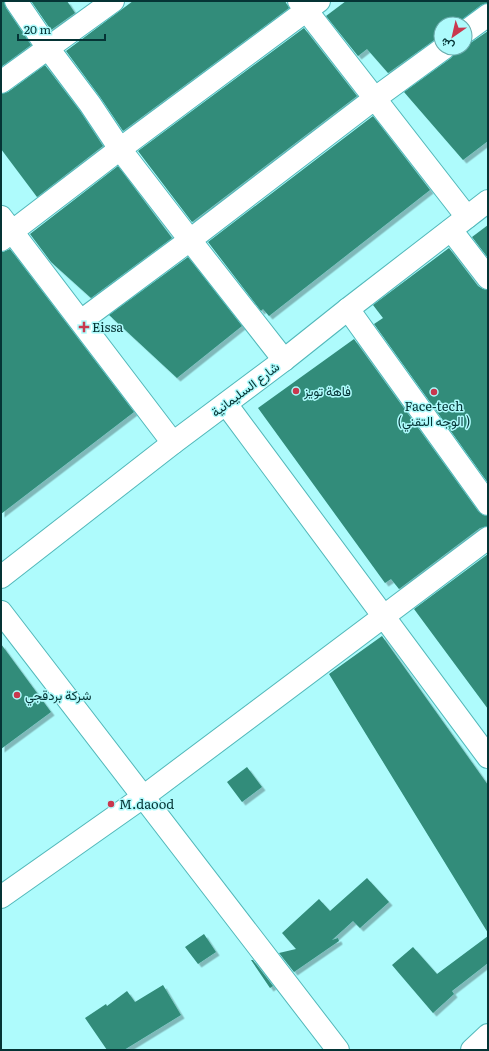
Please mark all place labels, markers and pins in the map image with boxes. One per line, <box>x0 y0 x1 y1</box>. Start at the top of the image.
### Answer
place label: Eissa <box>92 317 123 336</box>
marker: Eissa <box>79 322 89 332</box>
place label: فاهة تويز <box>303 381 351 400</box>
marker: فاهة تويز <box>291 386 301 396</box>
marker: Face-tech (الوجه التقني ) <box>429 387 439 397</box>
place label: Face-tech (الوجه التقني ) <box>398 396 470 432</box>
place label: شركة بردقجي <box>25 685 91 706</box>
marker: شركة بردقجي <box>12 690 22 700</box>
place label: M.daood <box>119 794 174 813</box>
marker: M.daood <box>106 799 116 809</box>

